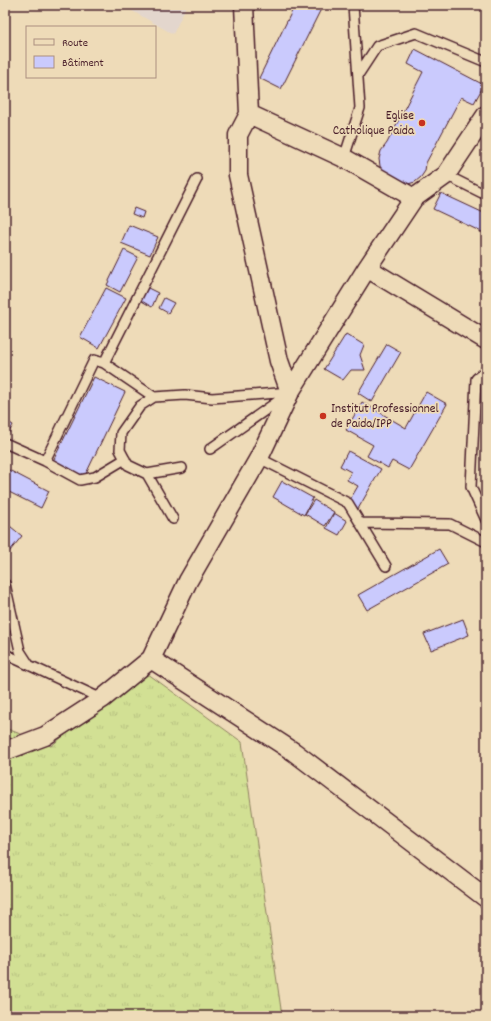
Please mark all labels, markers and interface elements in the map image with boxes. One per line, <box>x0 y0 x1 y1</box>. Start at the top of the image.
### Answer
legend <box>26 26 156 78</box>
text: Route <box>62 35 88 52</box>
text: Bâtiment <box>62 55 104 72</box>
place label: Eglise Catholique Paida <box>333 107 415 141</box>
marker: Eglise Catholique Paida <box>417 118 427 128</box>
place label: Institut Professionnel de Paida/IPP <box>331 400 439 434</box>
marker: Institut Professionnel de Paida/IPP <box>318 411 328 421</box>

